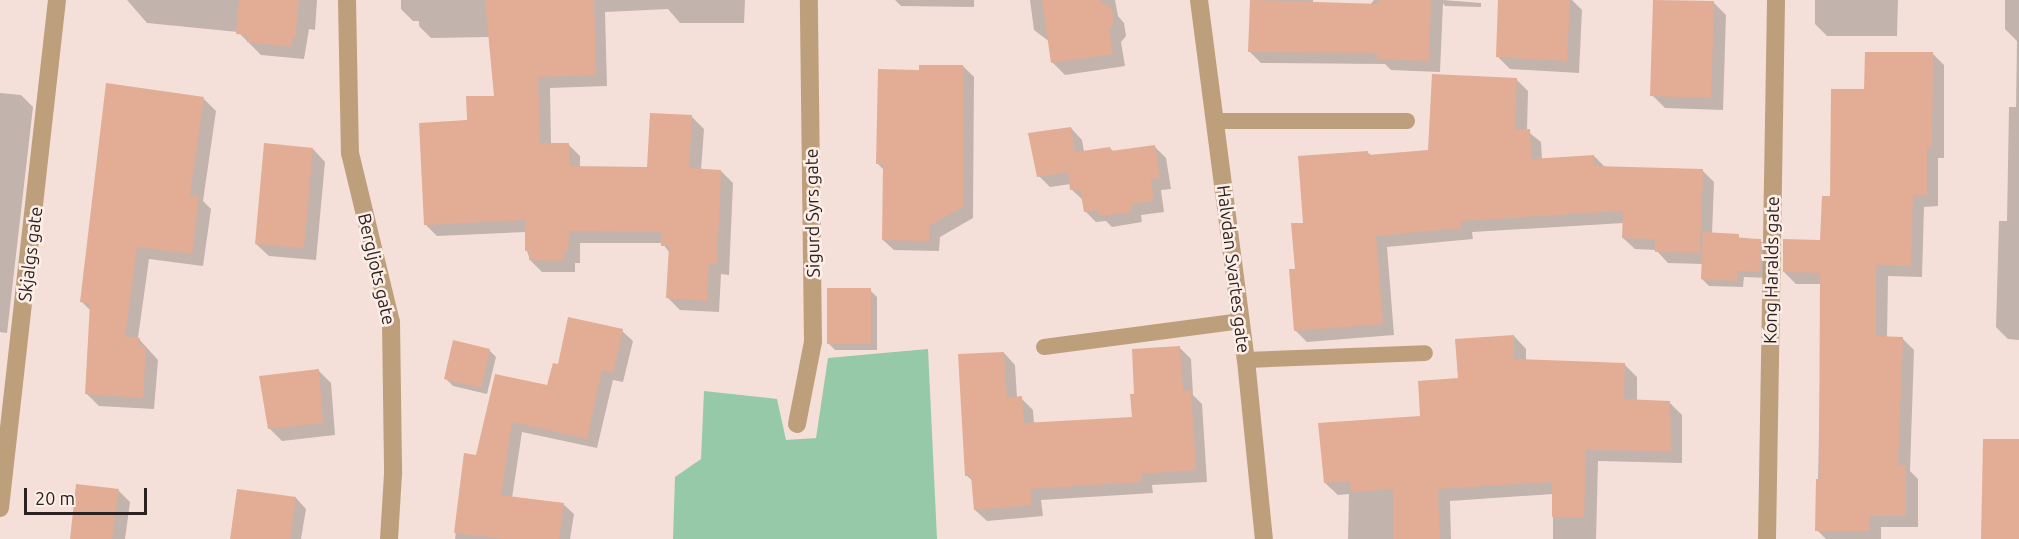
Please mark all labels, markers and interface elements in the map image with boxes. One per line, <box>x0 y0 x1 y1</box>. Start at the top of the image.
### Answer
street label: Sigurd Syrs gate <box>800 148 824 278</box>
street label: Halvdan Svartes gate <box>1213 184 1255 354</box>
street label: Kong Haralds gate <box>1759 196 1783 344</box>
street label: Skjalgs gate <box>13 205 47 303</box>
street label: Bergljots gate <box>354 211 400 327</box>
scale bar <box>27 476 150 514</box>
text: 20 m <box>35 488 75 508</box>

